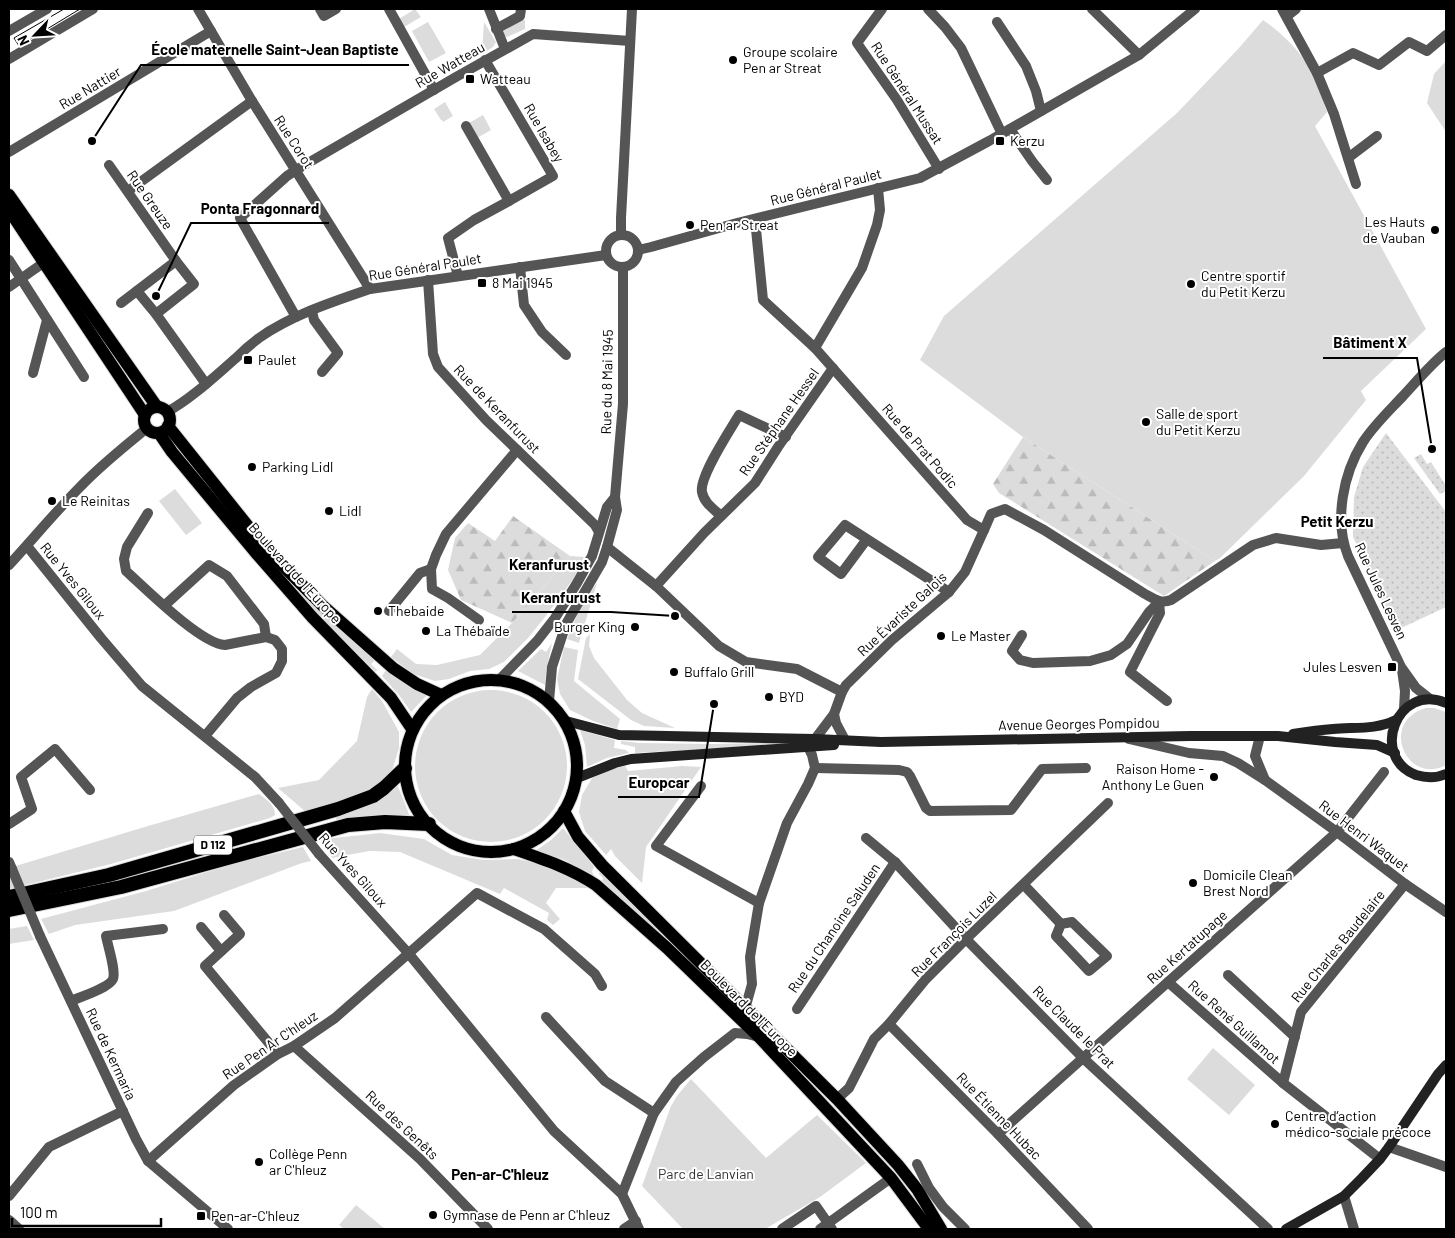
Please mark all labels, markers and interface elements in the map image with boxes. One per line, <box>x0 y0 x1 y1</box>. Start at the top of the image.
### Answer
north arrow <box>10 10 60 60</box>
text: N <box>13 33 32 49</box>
callout: École maternelle Saint-Jean Baptiste <box>141 35 409 65</box>
street label: Rue Watteau <box>412 38 487 91</box>
street label: Rue Général Mussat <box>868 38 947 147</box>
text: École maternelle Saint-Jean Baptiste <box>151 40 399 58</box>
place label: Groupe scolaire Pen ar Streat <box>743 43 838 76</box>
marker: Groupe scolaire Pen ar Streat <box>727 54 739 66</box>
street label: Rue Nattier <box>56 62 124 113</box>
place label: Watteau <box>480 70 531 87</box>
marker: Watteau <box>464 73 476 85</box>
street label: Rue Isabey <box>521 100 568 166</box>
street label: Rue Corot <box>271 112 318 172</box>
place label: Kerzu <box>1010 132 1045 149</box>
marker: Kerzu <box>994 135 1006 147</box>
street label: Rue Général Paulet <box>768 164 883 209</box>
street label: Rue Greuze <box>124 167 177 233</box>
callout: Ponta Fragonnard <box>191 193 329 223</box>
text: Ponta Fragonnard <box>201 199 319 217</box>
place label: Les Hauts de Vauban <box>1363 213 1425 246</box>
place label: Pen ar Streat <box>700 216 779 233</box>
marker: Pen ar Streat <box>684 219 696 231</box>
marker: Les Hauts de Vauban <box>1429 224 1441 236</box>
street label: Rue Général Paulet <box>367 249 483 284</box>
place label: Centre sportif du Petit Kerzu <box>1201 267 1286 300</box>
place label: 8 Mai 1945 <box>492 274 553 291</box>
marker: 8 Mai 1945 <box>476 277 488 289</box>
marker: Centre sportif du Petit Kerzu <box>1185 278 1197 290</box>
callout: Bâtiment X <box>1323 328 1417 358</box>
street label: Rue du 8 Mai 1945 <box>597 329 616 435</box>
text: Bâtiment X <box>1333 333 1407 351</box>
place label: Paulet <box>258 351 297 368</box>
marker: Paulet <box>242 354 254 366</box>
street label: Rue de Keranfurust <box>451 361 544 457</box>
street label: Rue Stéphane Hessel <box>735 365 822 479</box>
street label: Rue de Prat Podic <box>879 400 962 492</box>
place label: Salle de sport du Petit Kerzu <box>1156 405 1241 438</box>
marker: Salle de sport du Petit Kerzu <box>1140 416 1152 428</box>
place label: Parking Lidl <box>262 458 333 475</box>
marker: Parking Lidl <box>246 461 258 473</box>
place label: Le Reinitas <box>62 492 130 509</box>
marker: Le Reinitas <box>46 495 58 507</box>
place label: Lidl <box>339 502 361 519</box>
marker: Lidl <box>323 505 335 517</box>
district label: Petit Kerzu <box>1301 512 1373 530</box>
street label: Boulevard de l'Europe <box>245 519 345 627</box>
street label: Rue Yves Giloux <box>37 539 110 623</box>
street label: Rue Jules Lesven <box>1352 540 1411 642</box>
district label: Keranfurust <box>509 555 589 573</box>
street label: Rue Évariste Galois <box>854 568 950 659</box>
callout: Keranfurust <box>512 582 611 612</box>
text: Keranfurust <box>521 588 601 606</box>
place label: Thebaide <box>388 602 444 619</box>
marker: Thebaide <box>372 605 384 617</box>
place label: Burger King <box>554 618 625 635</box>
marker: Burger King <box>629 621 641 633</box>
place label: La Thébaïde <box>436 622 510 639</box>
marker: La Thébaïde <box>420 625 432 637</box>
place label: Le Master <box>951 627 1011 644</box>
marker: Le Master <box>935 630 947 642</box>
place label: Jules Lesven <box>1303 658 1382 675</box>
marker: Jules Lesven <box>1386 661 1398 673</box>
place label: Buffalo Grill <box>684 663 754 680</box>
marker: Buffalo Grill <box>668 666 680 678</box>
place label: BYD <box>779 688 804 705</box>
marker: BYD <box>763 691 775 703</box>
street label: Avenue Georges Pompidou <box>998 714 1160 733</box>
place label: Raison Home - Anthony Le Guen <box>1102 760 1204 793</box>
callout: Europcar <box>618 767 699 797</box>
marker: Raison Home - Anthony Le Guen <box>1208 771 1220 783</box>
text: Europcar <box>628 773 690 791</box>
street label: Rue Henri Waquet <box>1316 796 1413 875</box>
street label: Rue Yves Giloux <box>316 829 391 911</box>
road number: D 112 <box>194 836 232 854</box>
street label: Rue du Chanoine Saluden <box>784 860 883 996</box>
place label: Domicile Clean Brest Nord <box>1203 866 1293 899</box>
marker: Domicile Clean Brest Nord <box>1187 877 1199 889</box>
street label: Rue Charles Baudelaire <box>1287 886 1388 1005</box>
street label: Rue François Luzel <box>907 887 1000 980</box>
street label: Rue Kertatupage <box>1143 906 1230 987</box>
street label: Boulevard de l'Europe <box>697 956 801 1060</box>
street label: Rue René Guillamot <box>1185 976 1284 1067</box>
street label: Rue Claude le Prat <box>1030 982 1119 1071</box>
street label: Rue de Kermaria <box>83 1005 140 1103</box>
street label: Rue Pen Ar C'hleuz <box>219 1007 320 1083</box>
street label: Rue Étienne Hubac <box>953 1068 1045 1163</box>
street label: Rue des Genêts <box>362 1087 443 1163</box>
place label: Centre d’action médico-sociale précoce <box>1285 1107 1431 1140</box>
marker: Centre d’action médico-sociale précoce <box>1269 1118 1281 1130</box>
place label: Collège Penn ar C'hleuz <box>269 1145 347 1178</box>
marker: Collège Penn ar C'hleuz <box>253 1156 265 1168</box>
district label: Pen-ar-C'hleuz <box>451 1165 549 1183</box>
park label: Parc de Lanvian <box>658 1165 754 1182</box>
scale bar <box>12 1196 161 1228</box>
text: 100 m <box>20 1203 58 1221</box>
place label: Gymnase de Penn ar C'hleuz <box>443 1206 610 1223</box>
place label: Pen-ar-C'hleuz <box>211 1207 299 1224</box>
marker: Gymnase de Penn ar C'hleuz <box>427 1209 439 1221</box>
marker: Pen-ar-C'hleuz <box>195 1210 207 1222</box>

